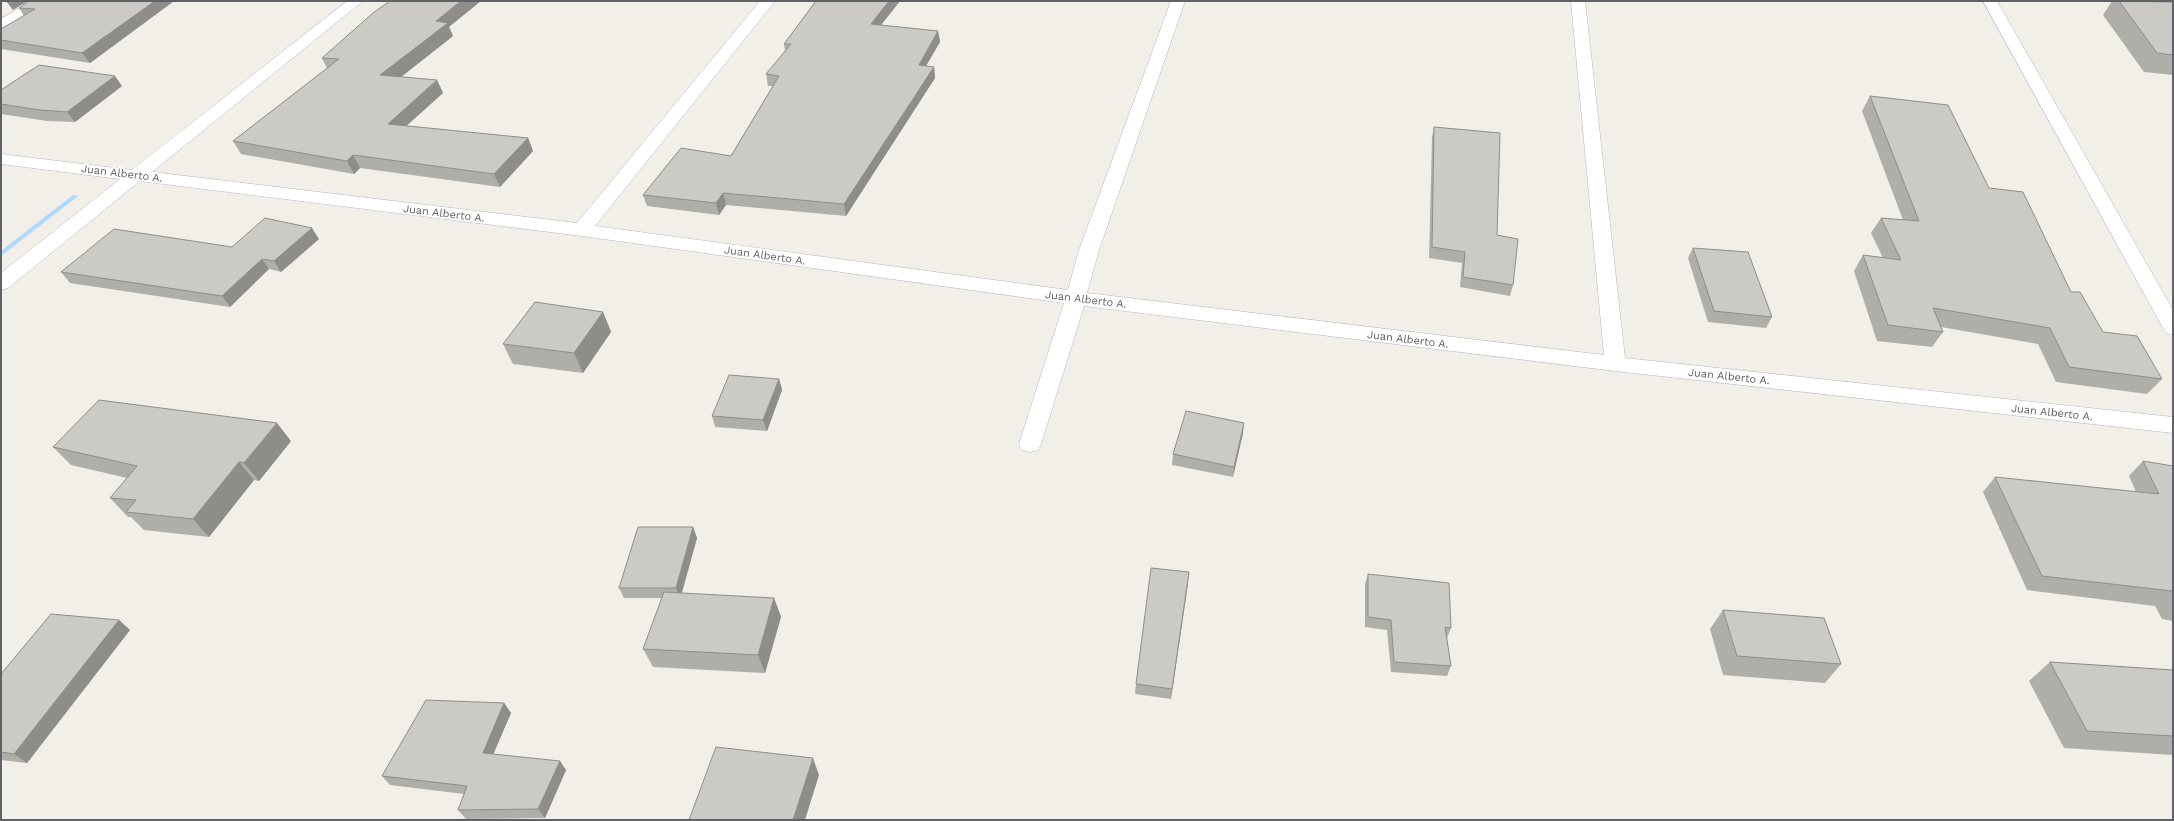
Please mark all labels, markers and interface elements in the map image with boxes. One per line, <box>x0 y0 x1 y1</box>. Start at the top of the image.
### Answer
street label: Juan Alberto A. <box>80 162 164 185</box>
street label: Juan Alberto A. <box>402 202 486 225</box>
street label: Juan Alberto A. <box>723 243 807 268</box>
street label: Juan Alberto A. <box>1044 288 1128 311</box>
street label: Juan Alberto A. <box>1366 328 1450 351</box>
street label: Juan Alberto A. <box>1687 366 1771 387</box>
street label: Juan Alberto A. <box>2010 402 2094 423</box>

